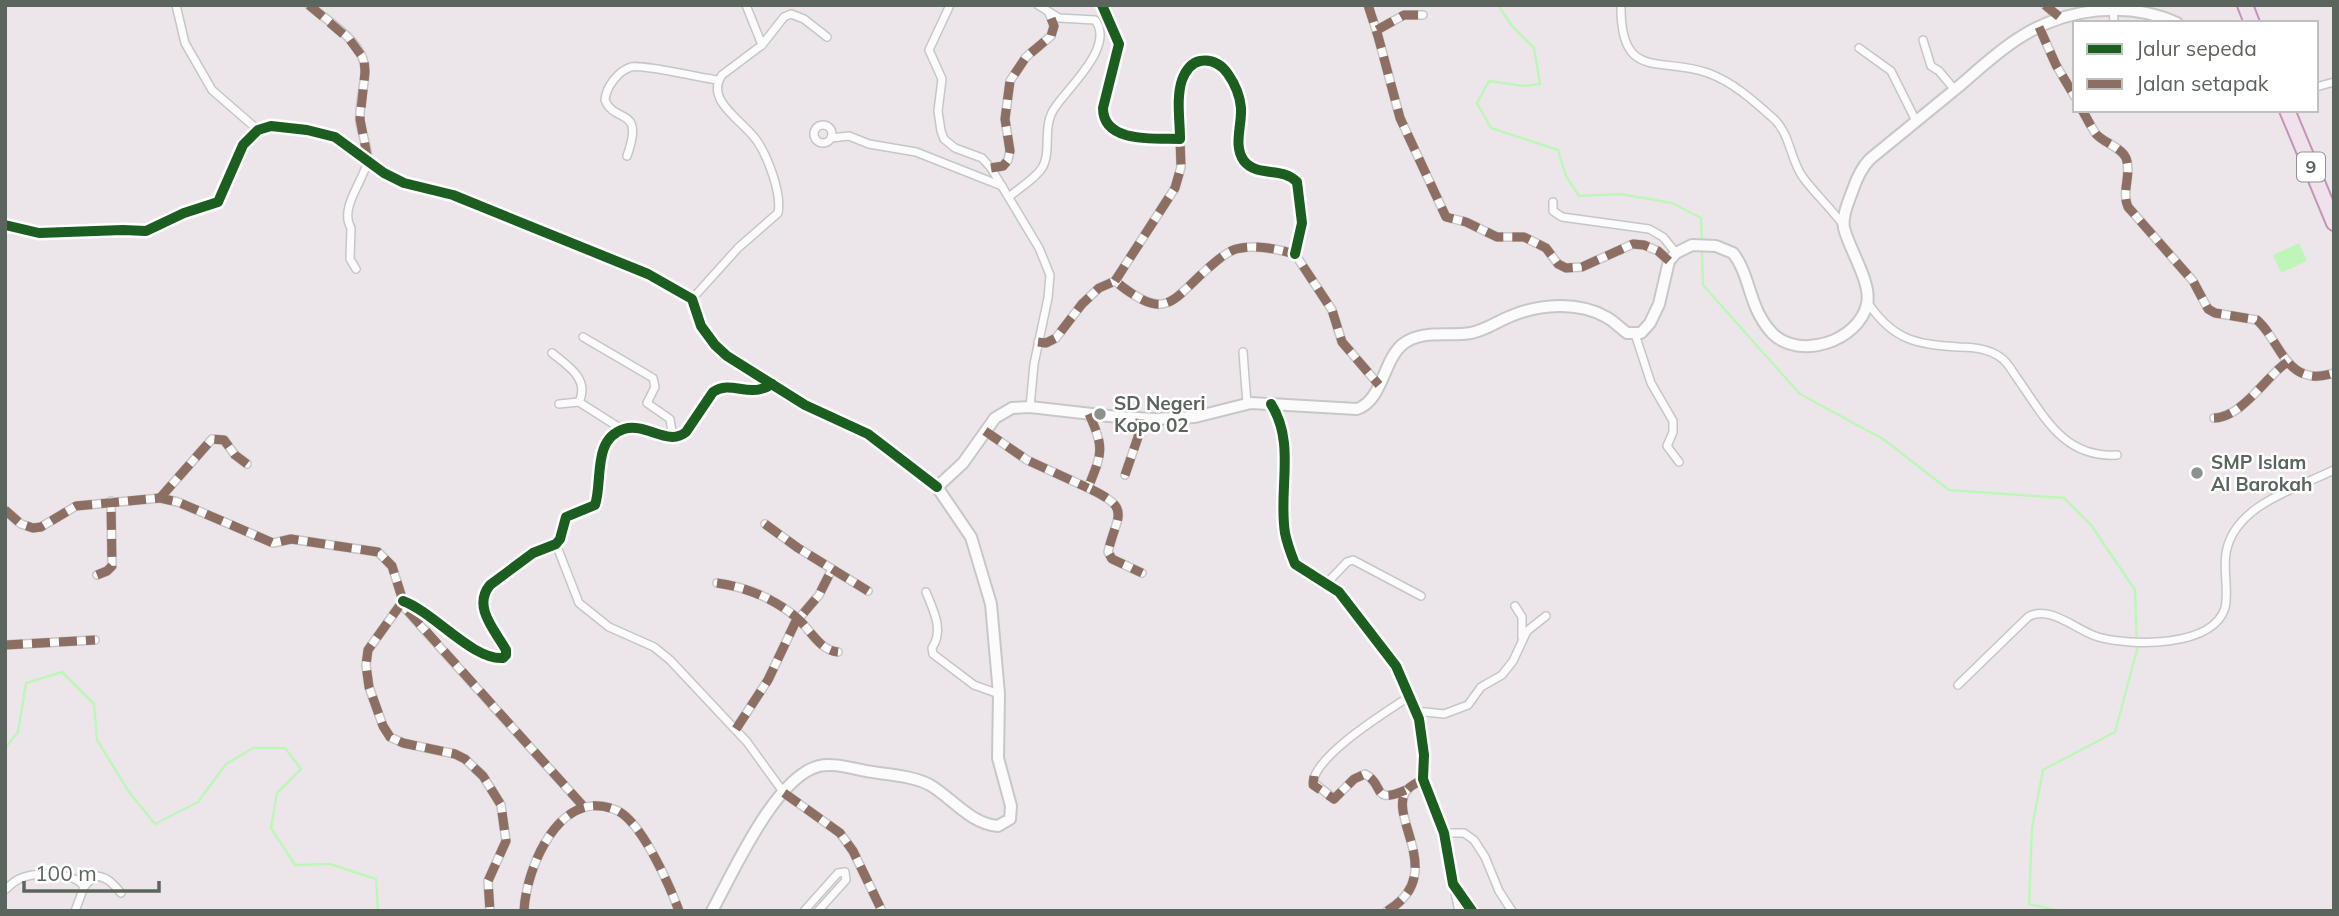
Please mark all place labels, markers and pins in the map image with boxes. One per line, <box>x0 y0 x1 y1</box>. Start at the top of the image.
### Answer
place label: SD Negeri Kopo 02 <box>1114 391 1205 437</box>
marker: SD Negeri Kopo 02 <box>1092 406 1108 422</box>
place label: SMP Islam Al Barokah <box>2211 450 2313 496</box>
marker: SMP Islam Al Barokah <box>2189 465 2205 481</box>

